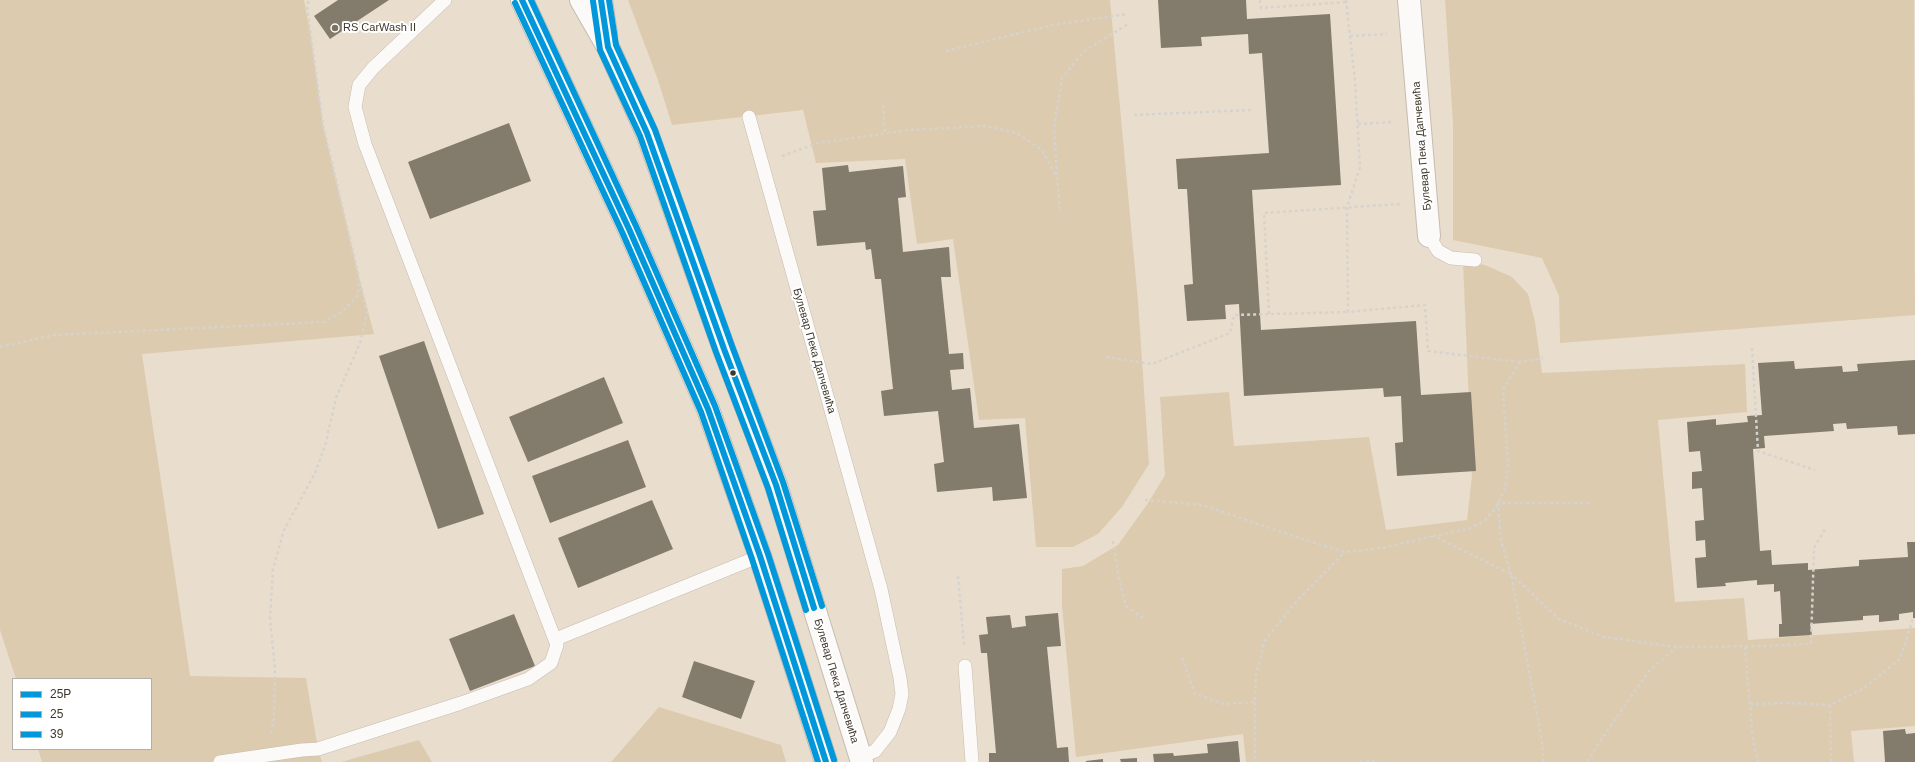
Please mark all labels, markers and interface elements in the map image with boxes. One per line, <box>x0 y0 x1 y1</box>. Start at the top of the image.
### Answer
place label: RS CarWash II <box>343 21 416 35</box>
marker: RS CarWash II <box>330 23 340 33</box>
street label: Булевар Пека Дапчевића <box>1410 81 1434 211</box>
street label: Булевар Пека Дапчевића <box>790 287 838 415</box>
unlabelled marker <box>728 368 738 378</box>
street label: Булевар Пека Дапчевића <box>811 617 861 745</box>
legend <box>12 678 152 750</box>
text: 25P <box>50 687 71 701</box>
text: 25 <box>50 707 63 721</box>
text: 39 <box>50 727 63 741</box>

